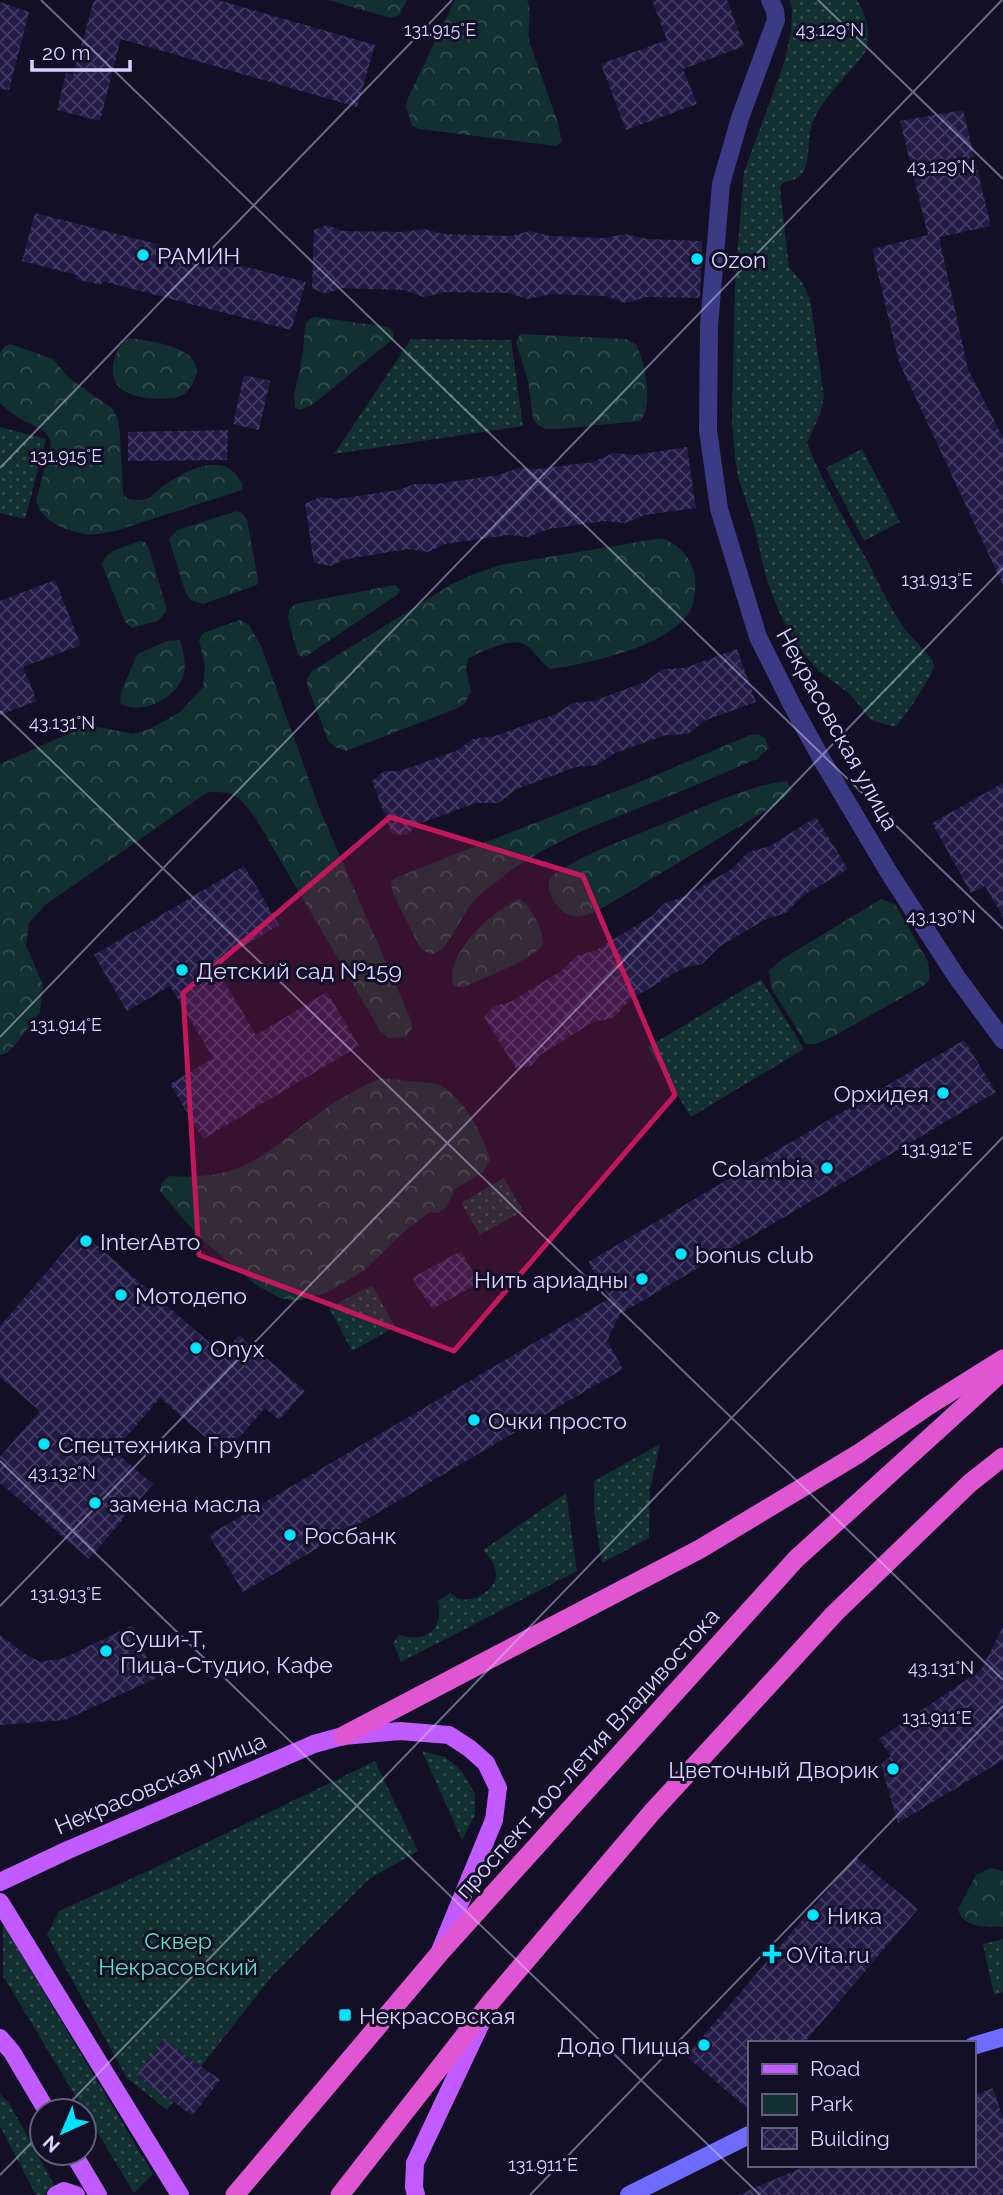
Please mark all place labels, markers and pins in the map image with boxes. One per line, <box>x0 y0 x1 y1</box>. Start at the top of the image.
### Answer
place label: РАМИН <box>157 242 240 269</box>
place label: Ozon <box>711 246 766 273</box>
marker: РАМИН <box>135 247 151 263</box>
marker: Ozon <box>689 251 705 267</box>
place label: Детский сад №159 <box>196 957 402 984</box>
marker: Детский сад №159 <box>174 962 190 978</box>
place label: Орхидея <box>834 1080 929 1107</box>
marker: Орхидея <box>935 1085 951 1101</box>
place label: Colambia <box>712 1155 813 1182</box>
marker: Colambia <box>819 1160 835 1176</box>
place label: InterАвто <box>100 1228 201 1255</box>
marker: InterАвто <box>78 1233 94 1249</box>
place label: bonus club <box>695 1241 814 1268</box>
marker: bonus club <box>673 1246 689 1262</box>
place label: Нить ариадны <box>474 1266 628 1293</box>
marker: Нить ариадны <box>634 1271 650 1287</box>
place label: Мотодепо <box>135 1282 247 1309</box>
marker: Мотодепо <box>113 1287 129 1303</box>
place label: Onyx <box>210 1335 265 1362</box>
marker: Onyx <box>188 1340 204 1356</box>
place label: Очки просто <box>488 1407 627 1434</box>
marker: Очки просто <box>466 1412 482 1428</box>
place label: Спецтехника Групп <box>58 1431 271 1458</box>
marker: Спецтехника Групп <box>36 1436 52 1452</box>
place label: замена масла <box>109 1490 260 1517</box>
marker: замена масла <box>87 1495 103 1511</box>
place label: Росбанк <box>304 1522 397 1549</box>
marker: Росбанк <box>282 1527 298 1543</box>
place label: Суши-Т, Пица-Студио, Кафе <box>120 1625 333 1678</box>
marker: Суши-Т, Пица-Студио, Кафе <box>98 1643 114 1659</box>
place label: Цветочный Дворик <box>668 1756 879 1783</box>
marker: Цветочный Дворик <box>885 1761 901 1777</box>
place label: Ника <box>827 1902 882 1929</box>
marker: Ника <box>805 1907 821 1923</box>
place label: OVita.ru <box>786 1941 870 1968</box>
marker: OVita.ru <box>764 1946 780 1962</box>
place label: Некрасовская <box>359 2002 515 2029</box>
marker: Некрасовская <box>337 2007 353 2023</box>
place label: Додо Пицца <box>557 2032 690 2059</box>
marker: Додо Пицца <box>696 2037 712 2053</box>

